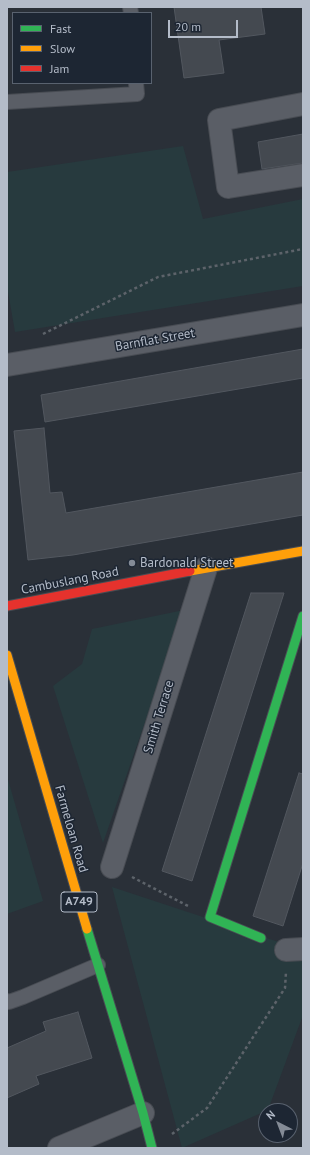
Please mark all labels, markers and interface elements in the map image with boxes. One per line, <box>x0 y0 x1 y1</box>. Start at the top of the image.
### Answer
legend <box>12 12 152 84</box>
scale bar <box>170 12 240 38</box>
text: 20 m <box>175 19 201 34</box>
text: Fast <box>50 21 71 36</box>
text: Slow <box>50 41 75 56</box>
text: Jam <box>50 61 69 76</box>
street label: Barnflat Street <box>114 325 196 355</box>
place label: Bardonald Street <box>140 555 233 571</box>
marker: Bardonald Street <box>127 558 137 568</box>
street label: Cambuslang Road <box>20 564 120 598</box>
street label: Smith Terrace <box>140 679 178 755</box>
street label: Farmeloan Road <box>51 784 91 874</box>
road number: A749 <box>61 892 97 912</box>
north arrow <box>258 1103 298 1143</box>
text: N <box>263 1107 278 1122</box>

